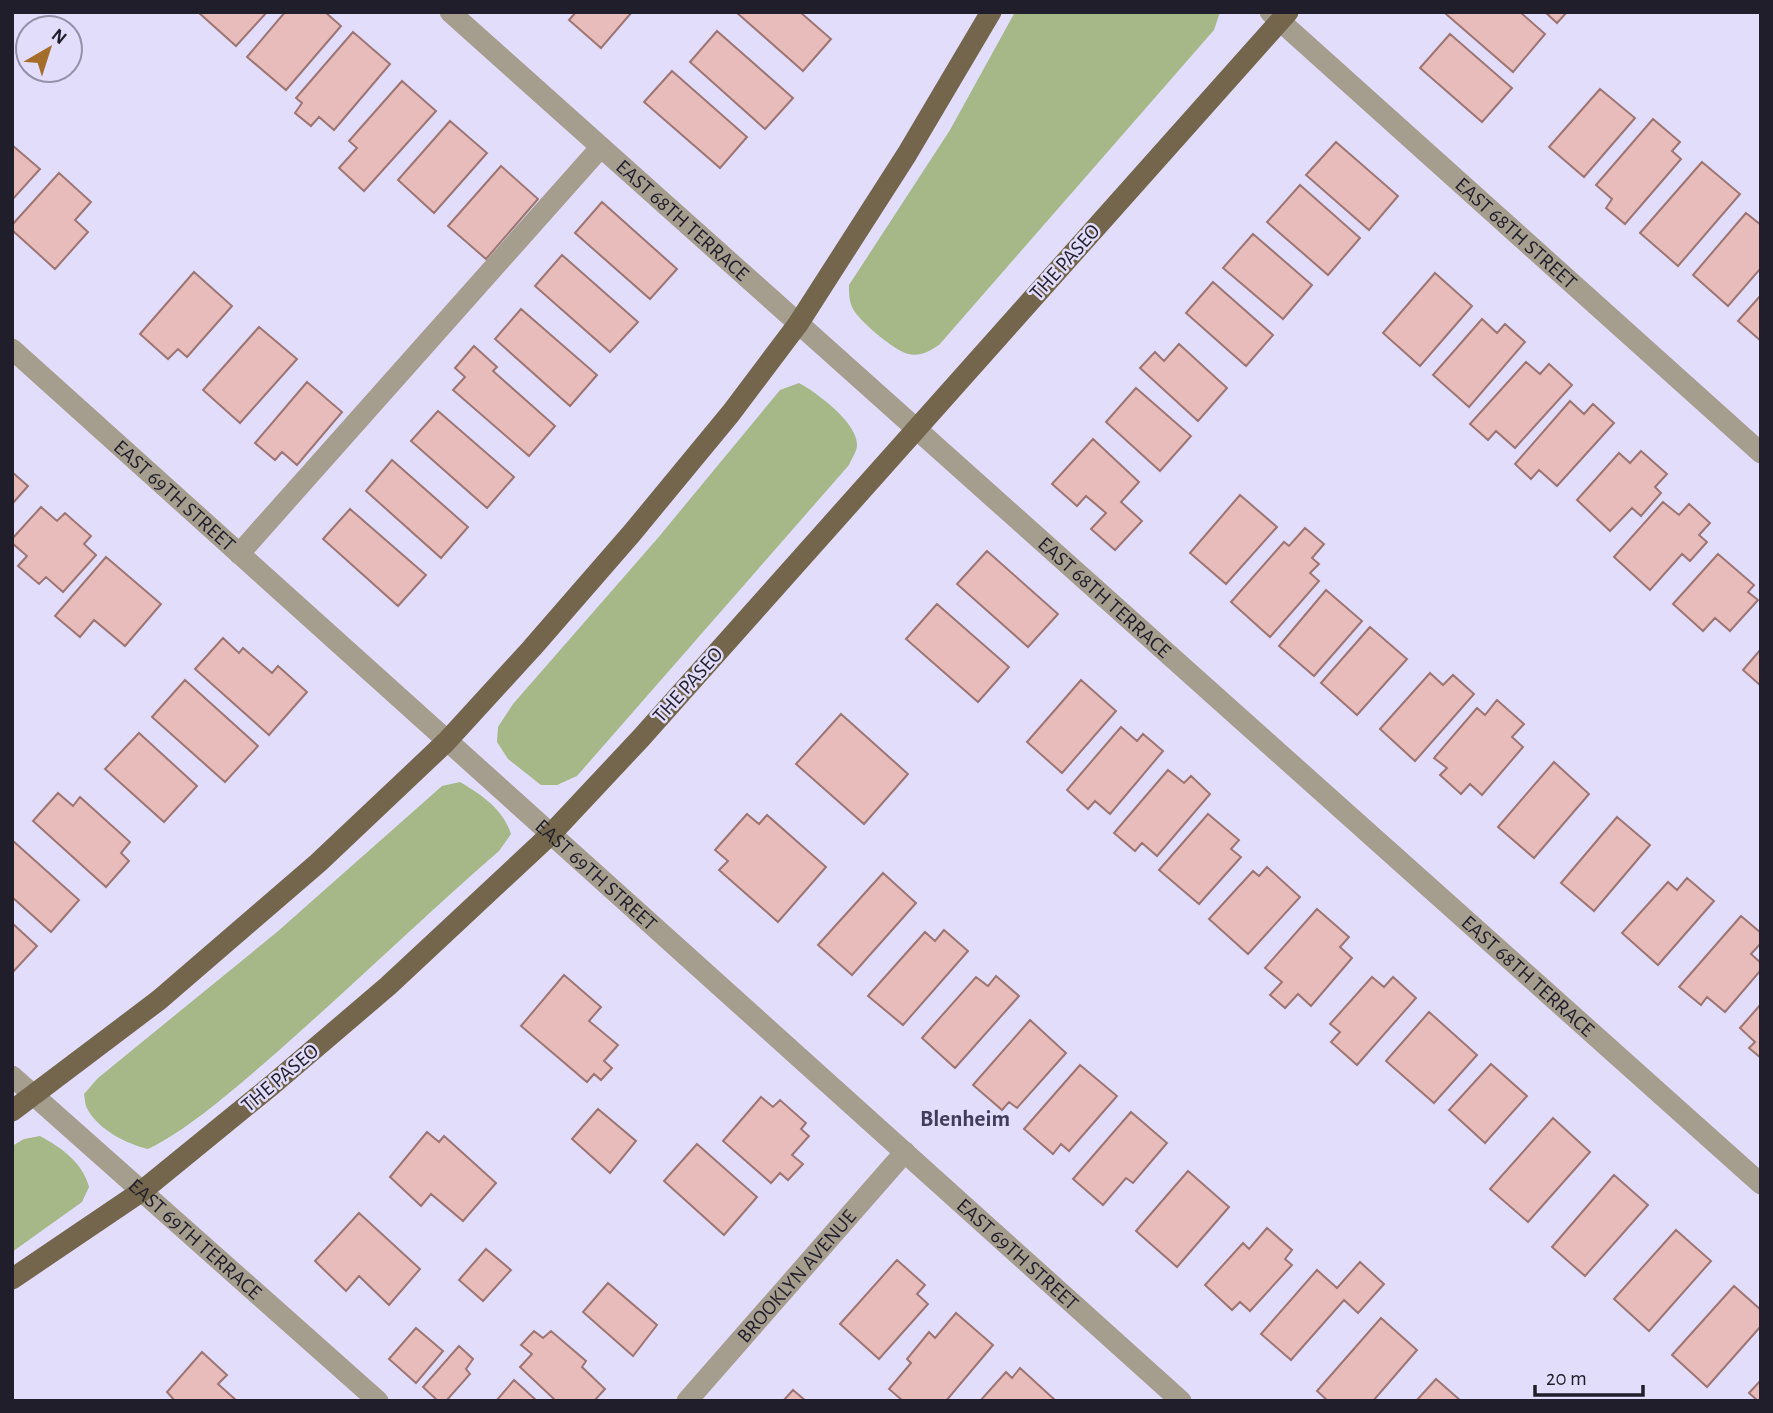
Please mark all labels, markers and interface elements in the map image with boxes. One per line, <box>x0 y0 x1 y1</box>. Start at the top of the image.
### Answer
north arrow <box>14 14 84 84</box>
text: N <box>48 25 70 48</box>
street label: EAST 68TH TERRACE <box>612 155 753 284</box>
street label: EAST 68TH STREET <box>1451 173 1581 293</box>
street label: THE PASEO <box>1026 220 1104 304</box>
street label: EAST 69TH STREET <box>110 436 240 555</box>
street label: EAST 68TH TERRACE <box>1034 533 1175 662</box>
street label: THE PASEO <box>649 643 727 727</box>
street label: EAST 69TH STREET <box>531 815 661 935</box>
street label: EAST 68TH TERRACE <box>1458 911 1598 1040</box>
street label: THE PASEO <box>238 1040 322 1116</box>
district label: Blenheim <box>920 1108 1010 1131</box>
street label: EAST 69TH TERRACE <box>125 1174 266 1303</box>
street label: EAST 69TH STREET <box>953 1194 1083 1314</box>
street label: BROOKLYN AVENUE <box>733 1206 860 1347</box>
scale bar <box>1535 1354 1644 1398</box>
text: 20 m <box>1546 1368 1587 1389</box>

